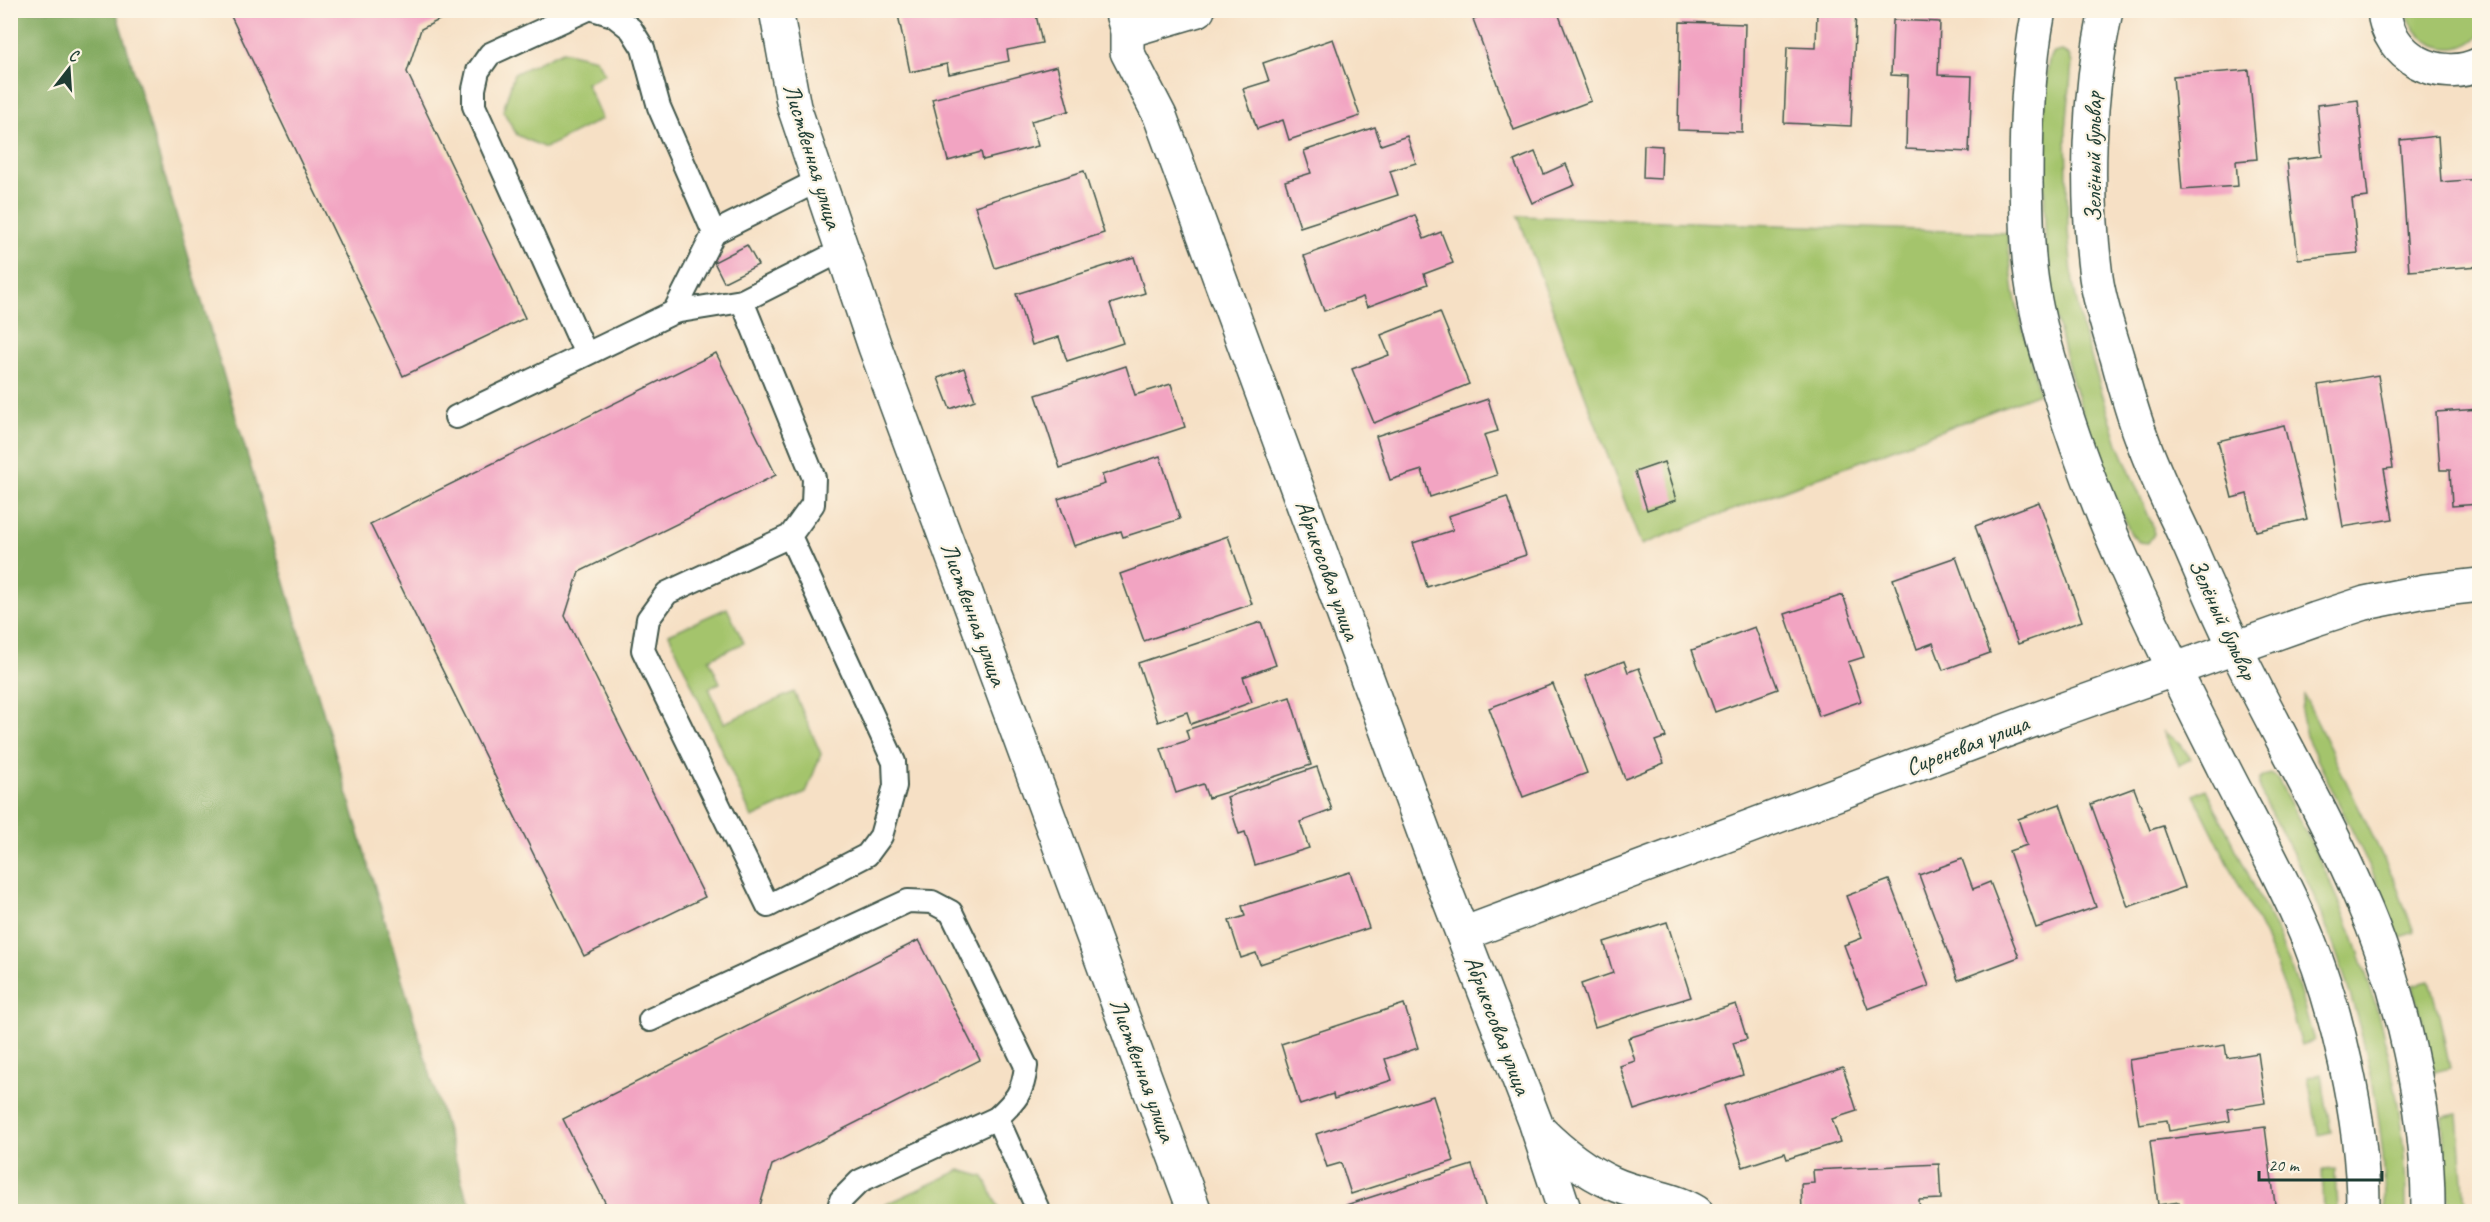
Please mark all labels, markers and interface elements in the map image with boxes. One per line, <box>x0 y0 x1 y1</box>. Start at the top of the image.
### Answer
north arrow <box>39 39 99 99</box>
text: С <box>66 45 82 67</box>
street label: Лиственная улица <box>777 80 850 234</box>
street label: Зелёный бульвар <box>2078 90 2108 222</box>
street label: Абрикосовая улица <box>1289 496 1368 645</box>
street label: Лиственная улица <box>934 538 1014 691</box>
street label: Зелёный бульвар <box>2182 553 2265 686</box>
street label: Сиреневая улица <box>1901 707 2034 782</box>
street label: Абрикосовая улица <box>1458 951 1539 1100</box>
street label: Лиственная улица <box>1103 994 1183 1147</box>
scale bar <box>2259 1144 2382 1182</box>
text: 20 m <box>2268 1154 2301 1176</box>

